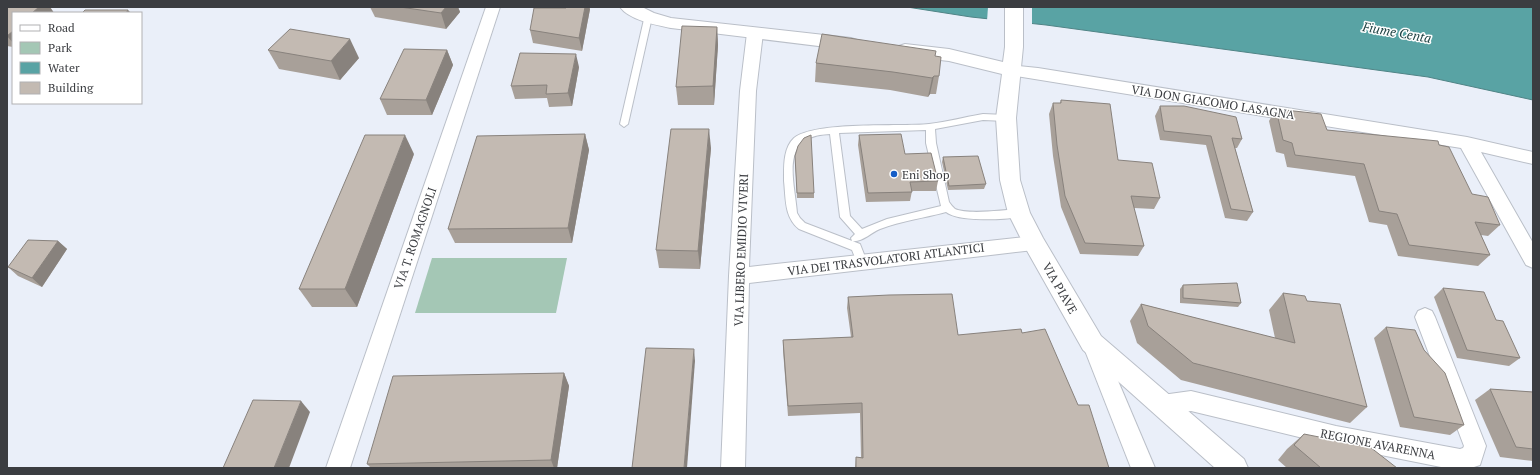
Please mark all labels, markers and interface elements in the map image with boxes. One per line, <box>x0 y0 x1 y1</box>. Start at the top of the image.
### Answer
legend <box>12 12 142 104</box>
water label: Fiume Centa <box>1360 17 1433 47</box>
text: Road <box>48 20 75 35</box>
text: Park <box>48 40 73 55</box>
text: Water <box>48 60 80 75</box>
text: Building <box>48 80 94 95</box>
street label: VIA DON GIACOMO LASAGNA <box>1130 82 1296 122</box>
place label: Eni Shop <box>902 167 950 182</box>
marker: Eni Shop <box>889 169 899 179</box>
street label: VIA LIBERO EMIDIO VIVERI <box>731 173 751 327</box>
street label: VIA T. ROMAGNOLI <box>391 185 439 291</box>
street label: VIA DEI TRASVOLATORI ATLANTICI <box>787 239 985 279</box>
street label: VIA PIAVE <box>1039 260 1081 316</box>
street label: REGIONE AVARENNA <box>1319 425 1438 463</box>

